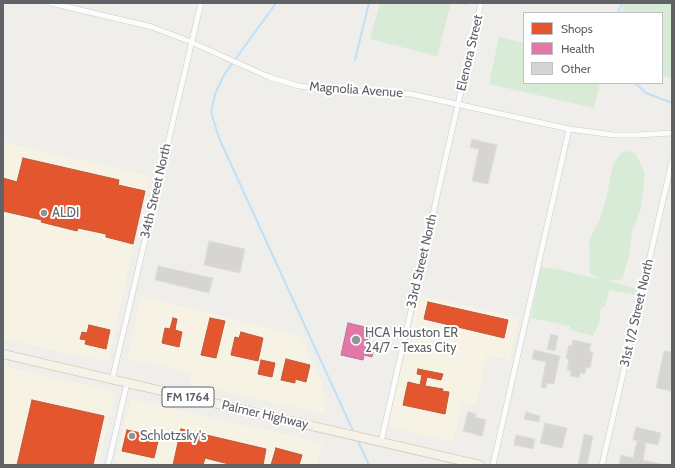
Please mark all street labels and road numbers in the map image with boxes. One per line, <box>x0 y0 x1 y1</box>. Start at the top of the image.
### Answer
street label: Elenora Street <box>454 13 486 93</box>
street label: Magnolia Avenue <box>309 79 403 101</box>
street label: 34th Street North <box>138 142 174 240</box>
street label: 33rd Street North <box>404 212 440 310</box>
street label: 31st 1/2 Street North <box>617 258 657 368</box>
road number: FM 1764 <box>162 387 214 407</box>
street label: Palmer Highway <box>220 397 310 433</box>

